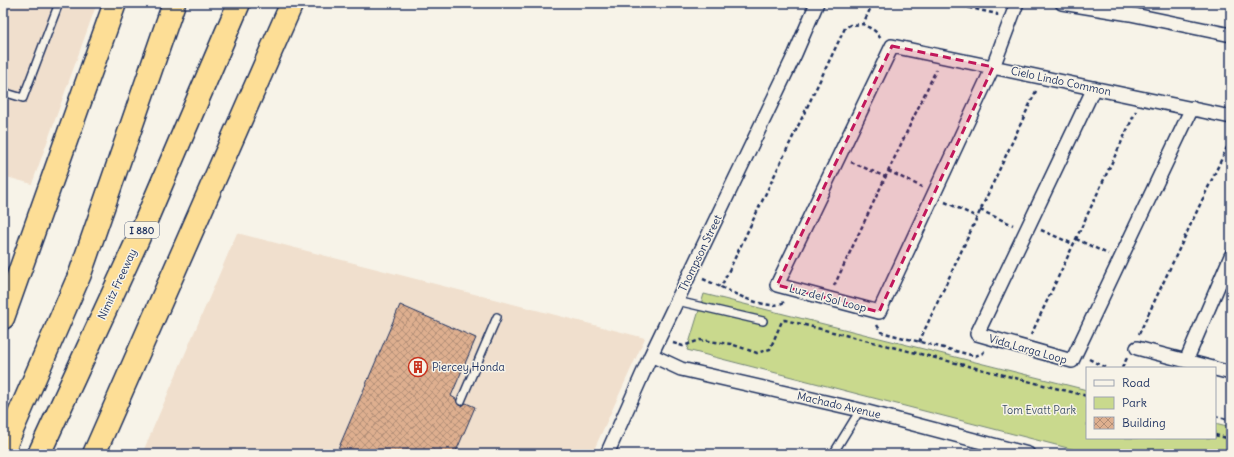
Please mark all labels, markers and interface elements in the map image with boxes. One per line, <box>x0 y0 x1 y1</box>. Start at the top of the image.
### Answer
street label: Cielo Lindo Common <box>1010 64 1112 98</box>
street label: Thompson Street <box>675 212 725 294</box>
road number: I 880 <box>125 222 159 238</box>
street label: Nimitz Freeway <box>94 246 140 322</box>
street label: Luz del Sol Loop <box>788 281 868 315</box>
street label: Vida Larga Loop <box>987 331 1069 367</box>
building icon: Piercey Honda <box>407 356 429 378</box>
place label: Piercey Honda <box>432 360 505 374</box>
legend <box>1086 367 1216 439</box>
text: Road <box>1122 375 1150 390</box>
street label: Machado Avenue <box>796 389 882 421</box>
text: Park <box>1122 395 1147 410</box>
park label: Tom Evatt Park <box>1002 403 1076 417</box>
text: Building <box>1122 415 1166 430</box>

